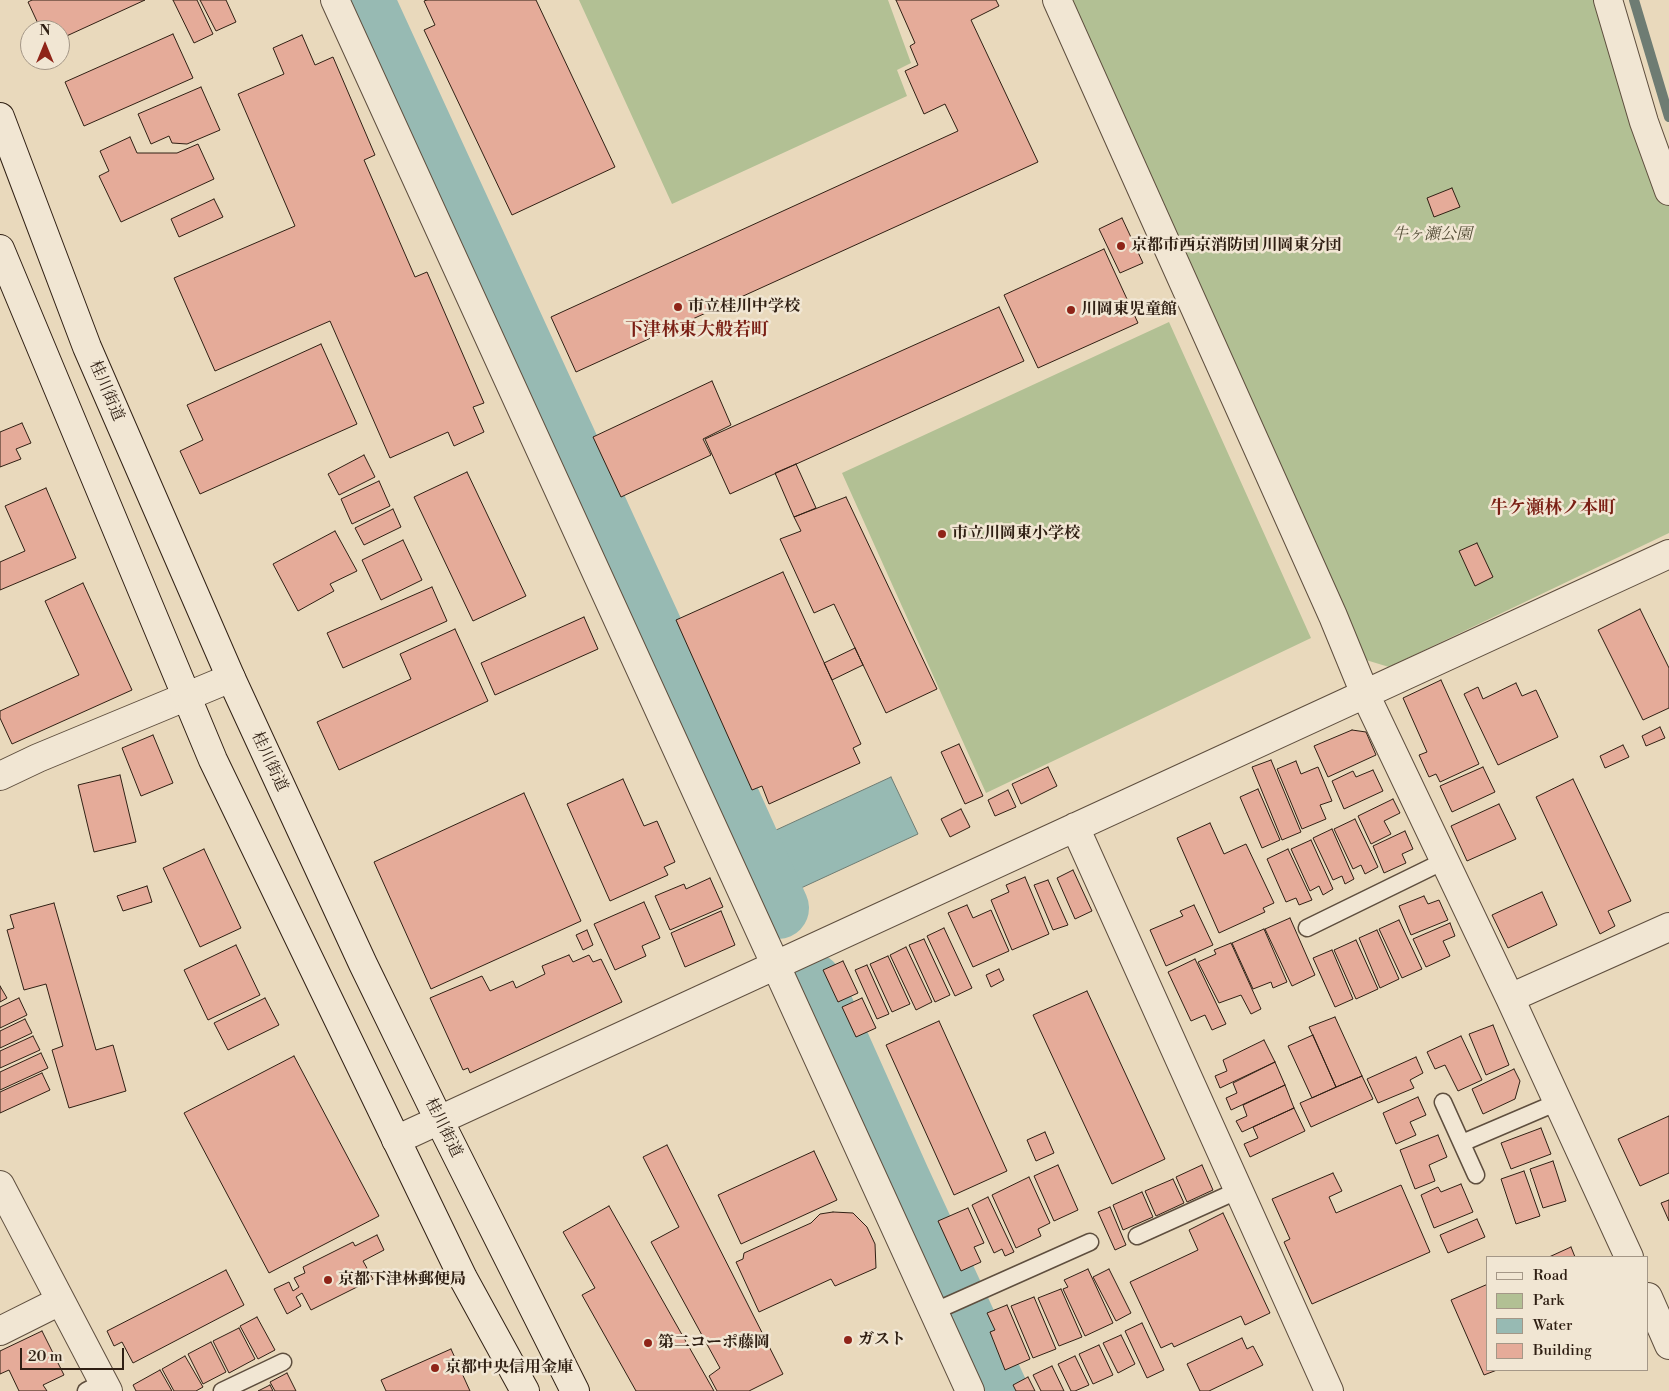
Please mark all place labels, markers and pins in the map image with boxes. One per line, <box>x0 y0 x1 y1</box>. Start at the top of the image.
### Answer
place label: 京都市西京消防団 川岡東分団 <box>1131 236 1342 256</box>
marker: 京都市西京消防団 川岡東分団 <box>1115 240 1127 252</box>
place label: 市立桂川中学校 <box>688 297 800 317</box>
place label: 川岡東児童館 <box>1081 300 1177 320</box>
marker: 市立桂川中学校 <box>672 301 684 313</box>
marker: 川岡東児童館 <box>1065 304 1077 316</box>
place label: 市立川岡東小学校 <box>952 524 1080 544</box>
marker: 市立川岡東小学校 <box>936 528 948 540</box>
place label: 京都下津林郵便局 <box>338 1270 466 1290</box>
marker: 京都下津林郵便局 <box>322 1274 334 1286</box>
place label: ガスト <box>858 1330 906 1350</box>
place label: 第二コーポ藤岡 <box>658 1333 770 1353</box>
marker: ガスト <box>842 1334 854 1346</box>
marker: 第二コーポ藤岡 <box>642 1337 654 1349</box>
place label: 京都中央信用金庫 <box>445 1358 573 1378</box>
marker: 京都中央信用金庫 <box>429 1362 441 1374</box>

